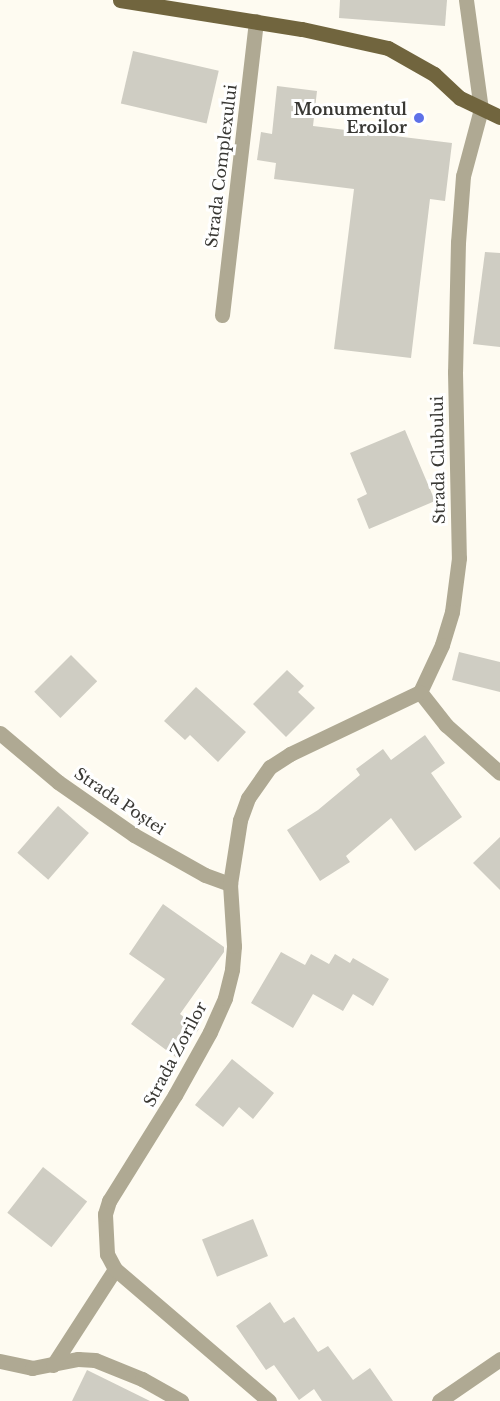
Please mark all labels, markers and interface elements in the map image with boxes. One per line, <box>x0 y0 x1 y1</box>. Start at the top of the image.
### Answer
street label: Strada Complexului <box>201 83 241 249</box>
place label: Monumentul Eroilor <box>294 99 407 137</box>
marker: Monumentul Eroilor <box>412 111 426 125</box>
street label: Strada Clubului <box>427 396 449 524</box>
street label: Strada Poștei <box>71 763 169 839</box>
street label: Strada Zorilor <box>139 998 211 1110</box>

